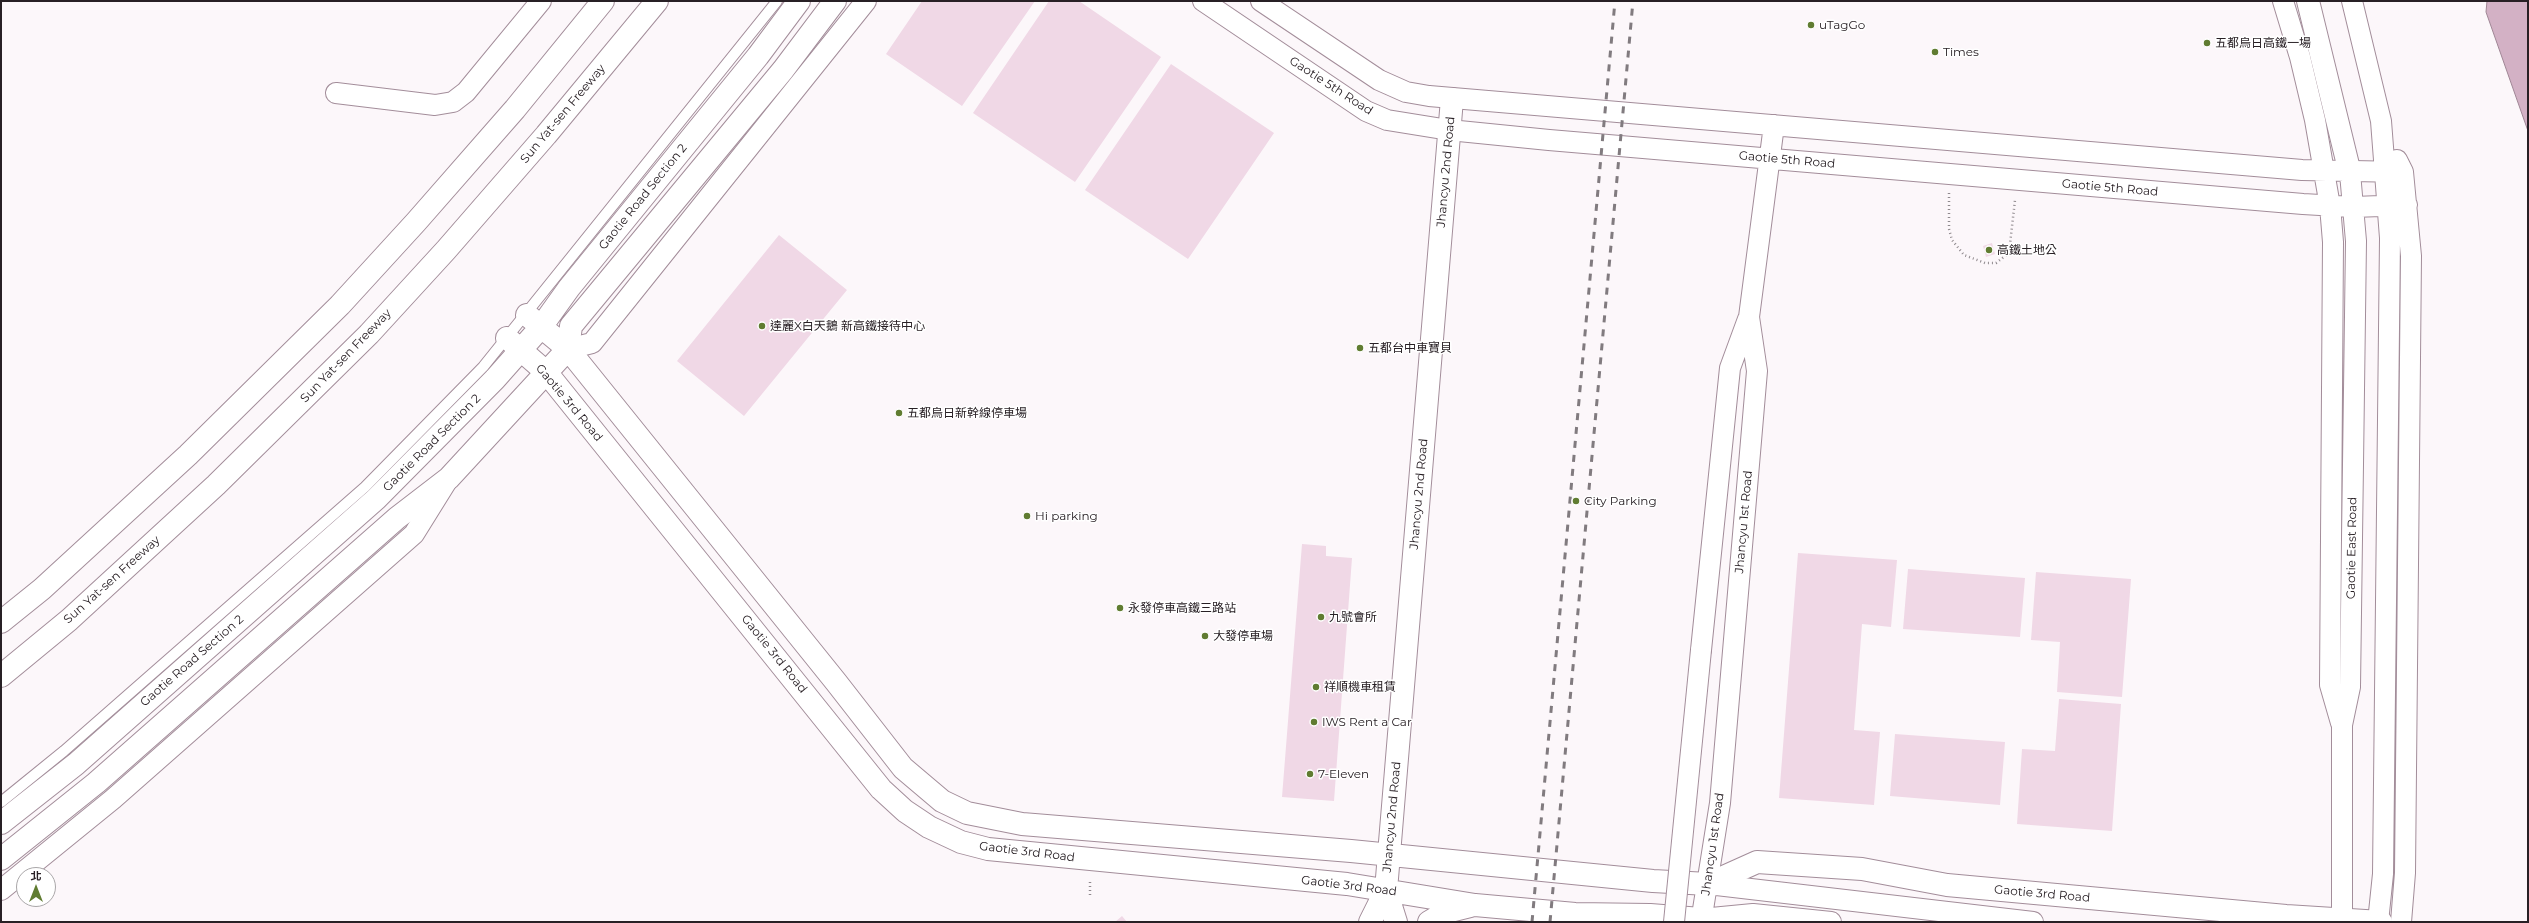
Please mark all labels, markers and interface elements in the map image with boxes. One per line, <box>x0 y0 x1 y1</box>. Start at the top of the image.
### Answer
place label: uTagGo <box>1819 18 1865 32</box>
marker: uTagGo <box>1806 20 1816 30</box>
place label: 五都烏日高鐵一場 <box>2215 36 2311 50</box>
marker: 五都烏日高鐵一場 <box>2202 38 2212 48</box>
place label: Times <box>1943 45 1979 59</box>
marker: Times <box>1930 47 1940 57</box>
street label: Gaotie 5th Road <box>1287 54 1375 118</box>
street label: Sun Yat-sen Freeway <box>517 62 609 166</box>
street label: Jhancyu 2nd Road <box>1434 116 1458 228</box>
street label: Gaotie Road Section 2 <box>596 141 690 253</box>
street label: Gaotie 5th Road <box>1738 149 1836 171</box>
street label: Gaotie 5th Road <box>2061 177 2159 199</box>
place label: 高鐵土地公 <box>1997 243 2057 257</box>
marker: 高鐵土地公 <box>1984 245 1994 255</box>
street label: Sun Yat-sen Freeway <box>298 306 394 406</box>
place label: 達麗X白天鵝 新高鐵接待中心 <box>770 319 925 333</box>
marker: 達麗X白天鵝 新高鐵接待中心 <box>757 321 767 331</box>
place label: 五都台中車寶貝 <box>1368 341 1452 355</box>
marker: 五都台中車寶貝 <box>1355 343 1365 353</box>
street label: Gaotie 3rd Road <box>532 361 606 445</box>
street label: Gaotie Road Section 2 <box>380 391 484 495</box>
place label: 五都烏日新幹線停車場 <box>907 406 1027 420</box>
marker: 五都烏日新幹線停車場 <box>894 408 904 418</box>
street label: Jhancyu 2nd Road <box>1407 438 1431 550</box>
street label: Jhancyu 1st Road <box>1732 470 1756 574</box>
place label: City Parking <box>1584 494 1657 508</box>
marker: City Parking <box>1571 496 1581 506</box>
street label: Gaotie East Road <box>2344 497 2360 599</box>
place label: Hi parking <box>1035 509 1098 523</box>
marker: Hi parking <box>1022 511 1032 521</box>
street label: Sun Yat-sen Freeway <box>61 533 163 627</box>
place label: 永發停車高鐵三路站 <box>1128 601 1236 615</box>
marker: 永發停車高鐵三路站 <box>1115 603 1125 613</box>
place label: 九號會所 <box>1329 610 1377 624</box>
street label: Gaotie Road Section 2 <box>137 612 247 710</box>
street label: Gaotie 3rd Road <box>738 612 810 696</box>
marker: 九號會所 <box>1316 612 1326 622</box>
place label: 大發停車場 <box>1213 629 1273 643</box>
marker: 大發停車場 <box>1200 631 1210 641</box>
place label: 祥順機車租賃 <box>1324 680 1396 694</box>
marker: 祥順機車租賃 <box>1311 682 1321 692</box>
place label: IWS Rent a Car <box>1322 715 1412 729</box>
marker: IWS Rent a Car <box>1309 717 1319 727</box>
street label: Jhancyu 2nd Road <box>1380 761 1404 873</box>
place label: 7-Eleven <box>1318 767 1369 781</box>
marker: 7-Eleven <box>1305 769 1315 779</box>
street label: Jhancyu 1st Road <box>1699 792 1727 896</box>
street label: Gaotie 3rd Road <box>978 839 1076 865</box>
north arrow <box>16 867 56 907</box>
text: 北 <box>31 869 42 883</box>
street label: Gaotie 3rd Road <box>1300 873 1398 899</box>
street label: Gaotie 3rd Road <box>1993 883 2091 905</box>

